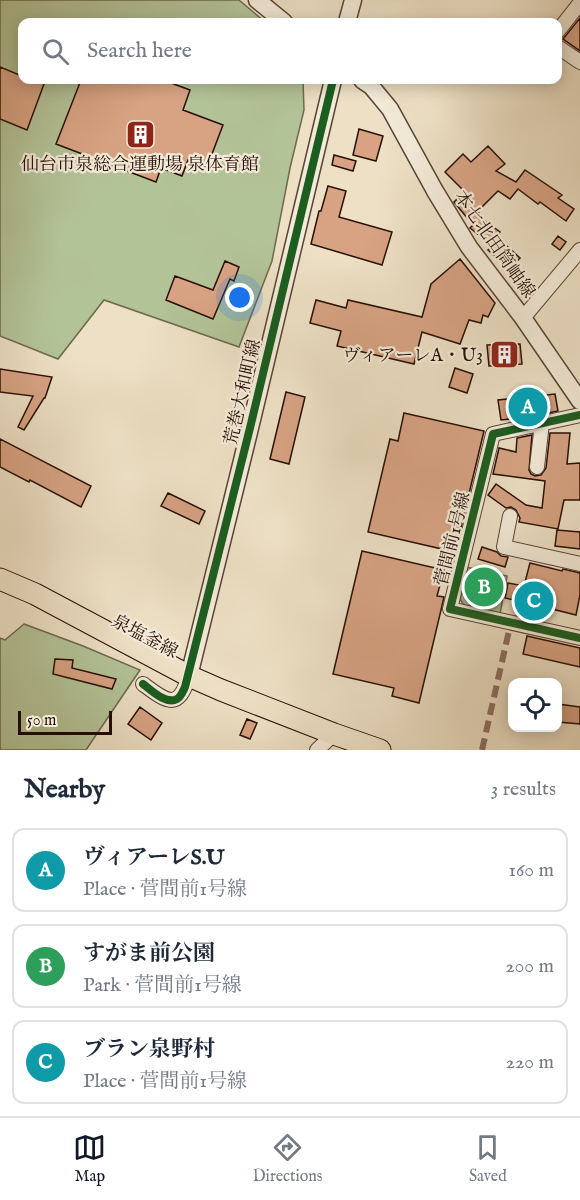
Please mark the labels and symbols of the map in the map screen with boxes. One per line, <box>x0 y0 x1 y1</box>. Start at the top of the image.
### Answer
building icon: 仙台市泉総合運動場 泉体育館 <box>124 119 156 151</box>
place label: 仙台市泉総合運動場 泉体育館 <box>21 154 259 177</box>
street label: 本七北田筒岫線 <box>448 187 539 303</box>
your location <box>225 283 254 312</box>
street label: 荒巻大和町線 <box>220 337 267 448</box>
building icon: ヴィアーレA・U3 <box>488 339 520 371</box>
place label: ヴィアーレA・U3 <box>343 345 483 368</box>
pin: A <box>508 384 548 430</box>
street label: 菅間前1号線 <box>431 490 476 589</box>
pin: B <box>464 564 504 610</box>
pin: C <box>514 578 554 624</box>
street label: 泉塩釜線 <box>107 610 181 664</box>
scale bar <box>18 708 112 736</box>

